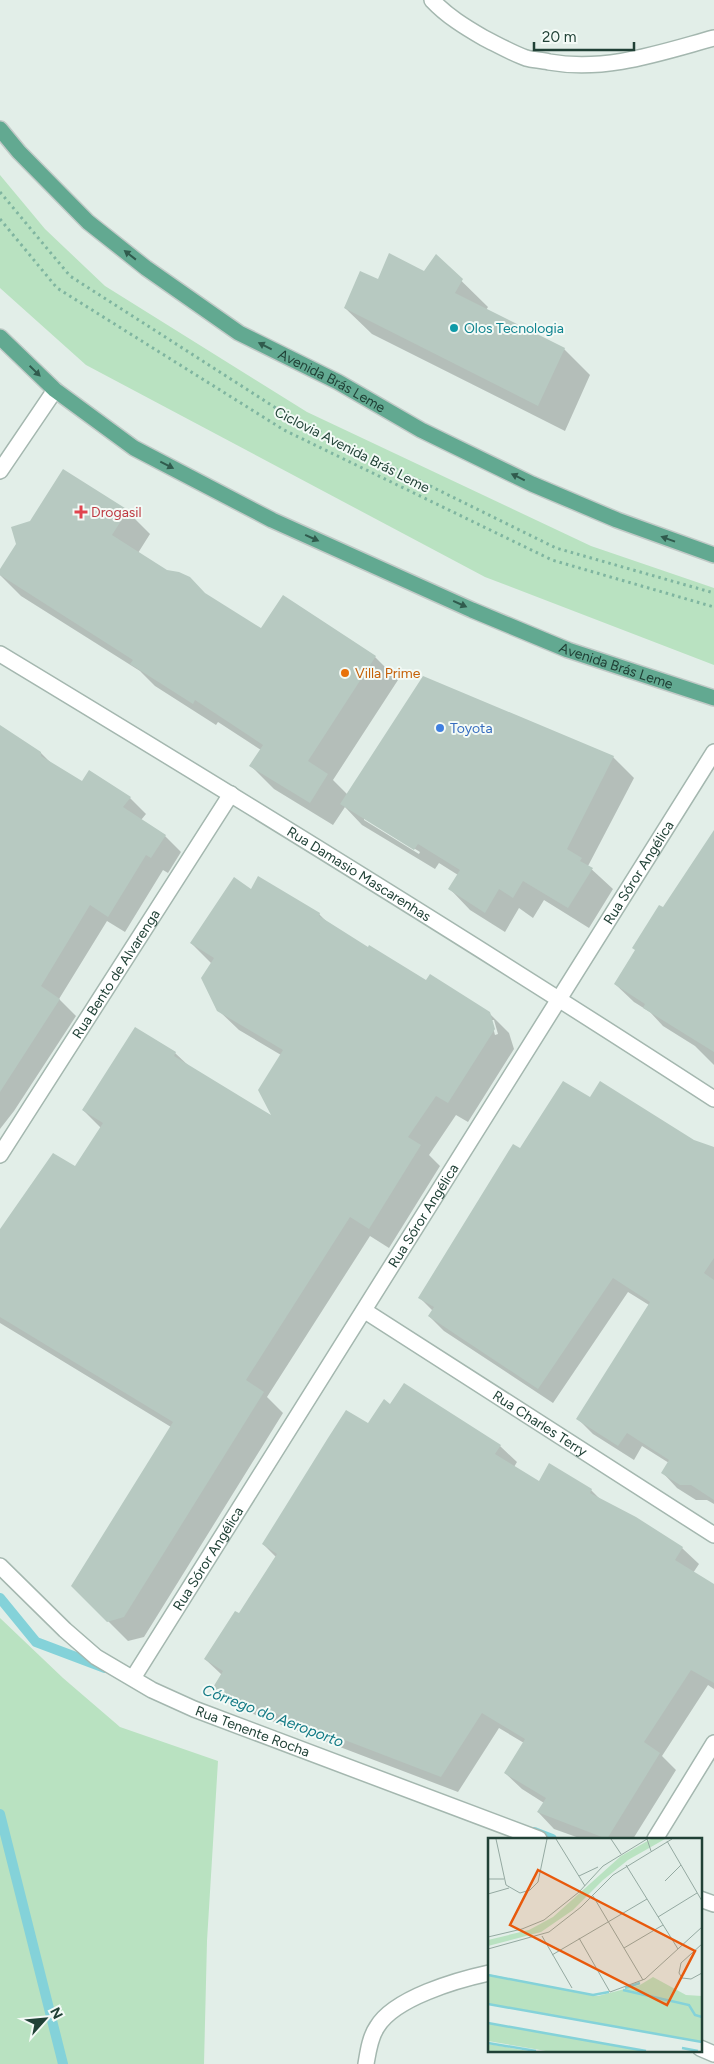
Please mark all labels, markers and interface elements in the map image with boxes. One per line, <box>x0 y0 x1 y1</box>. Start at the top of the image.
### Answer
scale bar <box>534 20 634 52</box>
text: 20 m <box>542 28 576 46</box>
one-way arrow <box>124 250 137 261</box>
place label: Olos Tecnologia <box>464 320 564 337</box>
marker: Olos Tecnologia <box>448 322 460 334</box>
one-way arrow <box>258 342 272 350</box>
street label: Avenida Brás Leme <box>275 345 389 416</box>
one-way arrow <box>29 365 41 377</box>
street label: Ciclovia Avenida Brás Leme <box>272 403 433 497</box>
one-way arrow <box>159 461 174 469</box>
one-way arrow <box>511 473 525 481</box>
place label: Drogasil <box>91 504 142 521</box>
marker: Drogasil <box>75 506 87 518</box>
one-way arrow <box>305 534 319 542</box>
one-way arrow <box>660 535 675 543</box>
one-way arrow <box>453 601 467 609</box>
street label: Avenida Brás Leme <box>557 639 676 693</box>
place label: Villa Prime <box>355 665 421 682</box>
marker: Villa Prime <box>339 667 351 679</box>
place label: Toyota <box>450 720 493 737</box>
marker: Toyota <box>434 722 446 734</box>
street label: Rua Sóror Angélica <box>600 817 677 927</box>
street label: Rua Damasio Mascarenhas <box>284 823 434 925</box>
street label: Rua Bento de Alvarenga <box>68 906 163 1042</box>
street label: Rua Sóror Angélica <box>384 1160 462 1271</box>
street label: Rua Charles Terry <box>490 1387 591 1460</box>
street label: Rua Sóror Angélica <box>169 1504 247 1614</box>
water label: Córrego do Aeroporto <box>200 1681 346 1751</box>
street label: Rua Tenente Rocha <box>193 1702 312 1760</box>
inset map <box>488 1838 702 2052</box>
north arrow <box>20 1994 70 2044</box>
text: N <box>46 2005 66 2022</box>

